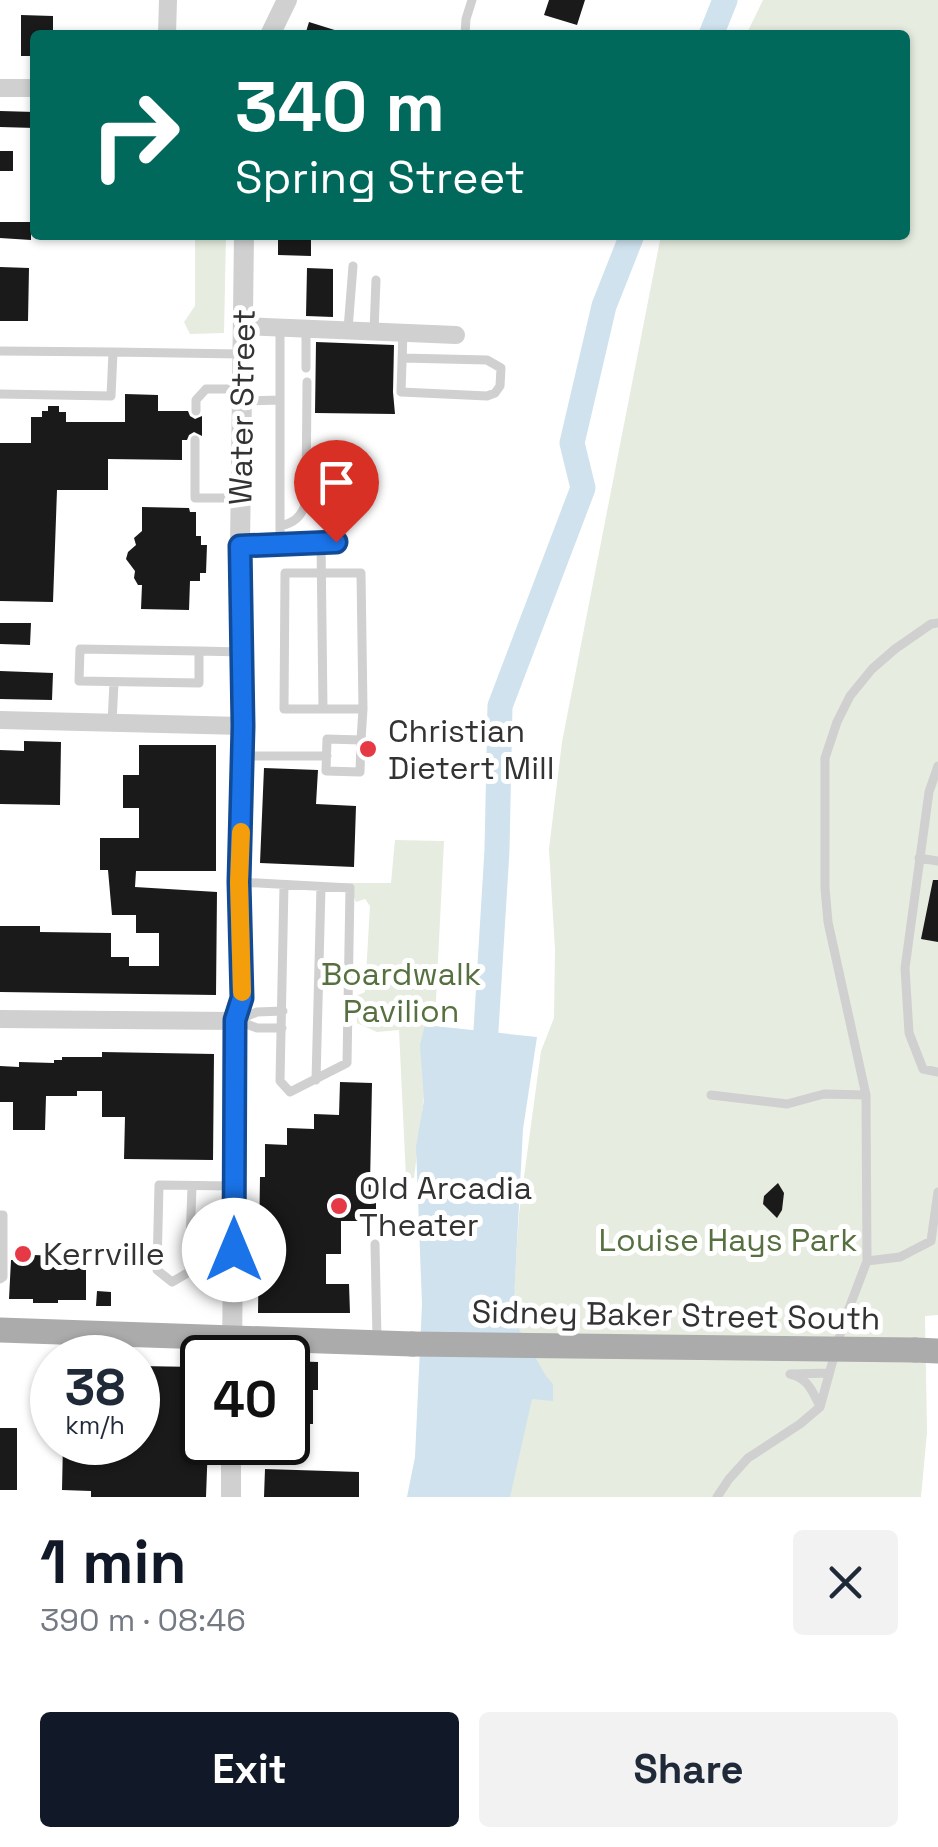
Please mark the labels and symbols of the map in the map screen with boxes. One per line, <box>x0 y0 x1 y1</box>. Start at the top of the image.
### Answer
street label: Water Street <box>220 309 264 505</box>
pin <box>294 440 379 543</box>
place label: Christian Dietert Mill <box>388 711 555 788</box>
marker: Christian Dietert Mill <box>357 738 379 760</box>
park label: Boardwalk Pavilion <box>321 954 481 1031</box>
place label: Old Arcadia Theater <box>359 1168 532 1245</box>
marker: Old Arcadia Theater <box>328 1195 350 1217</box>
position arrow <box>182 1198 286 1302</box>
park label: Louise Hays Park <box>599 1220 857 1260</box>
place label: Kerrville <box>43 1234 165 1274</box>
marker: Kerrville <box>12 1243 34 1265</box>
street label: Sidney Baker Street South <box>471 1291 881 1339</box>
speed limit sign: 40 <box>180 1335 310 1465</box>

